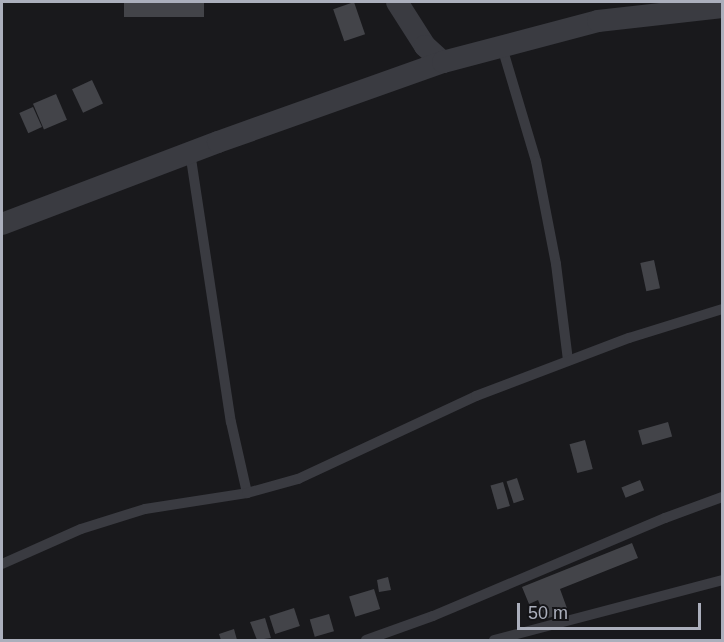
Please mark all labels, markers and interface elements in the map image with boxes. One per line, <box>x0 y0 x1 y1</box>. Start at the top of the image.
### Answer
scale bar <box>520 591 704 629</box>
text: 50 m <box>528 603 568 623</box>

